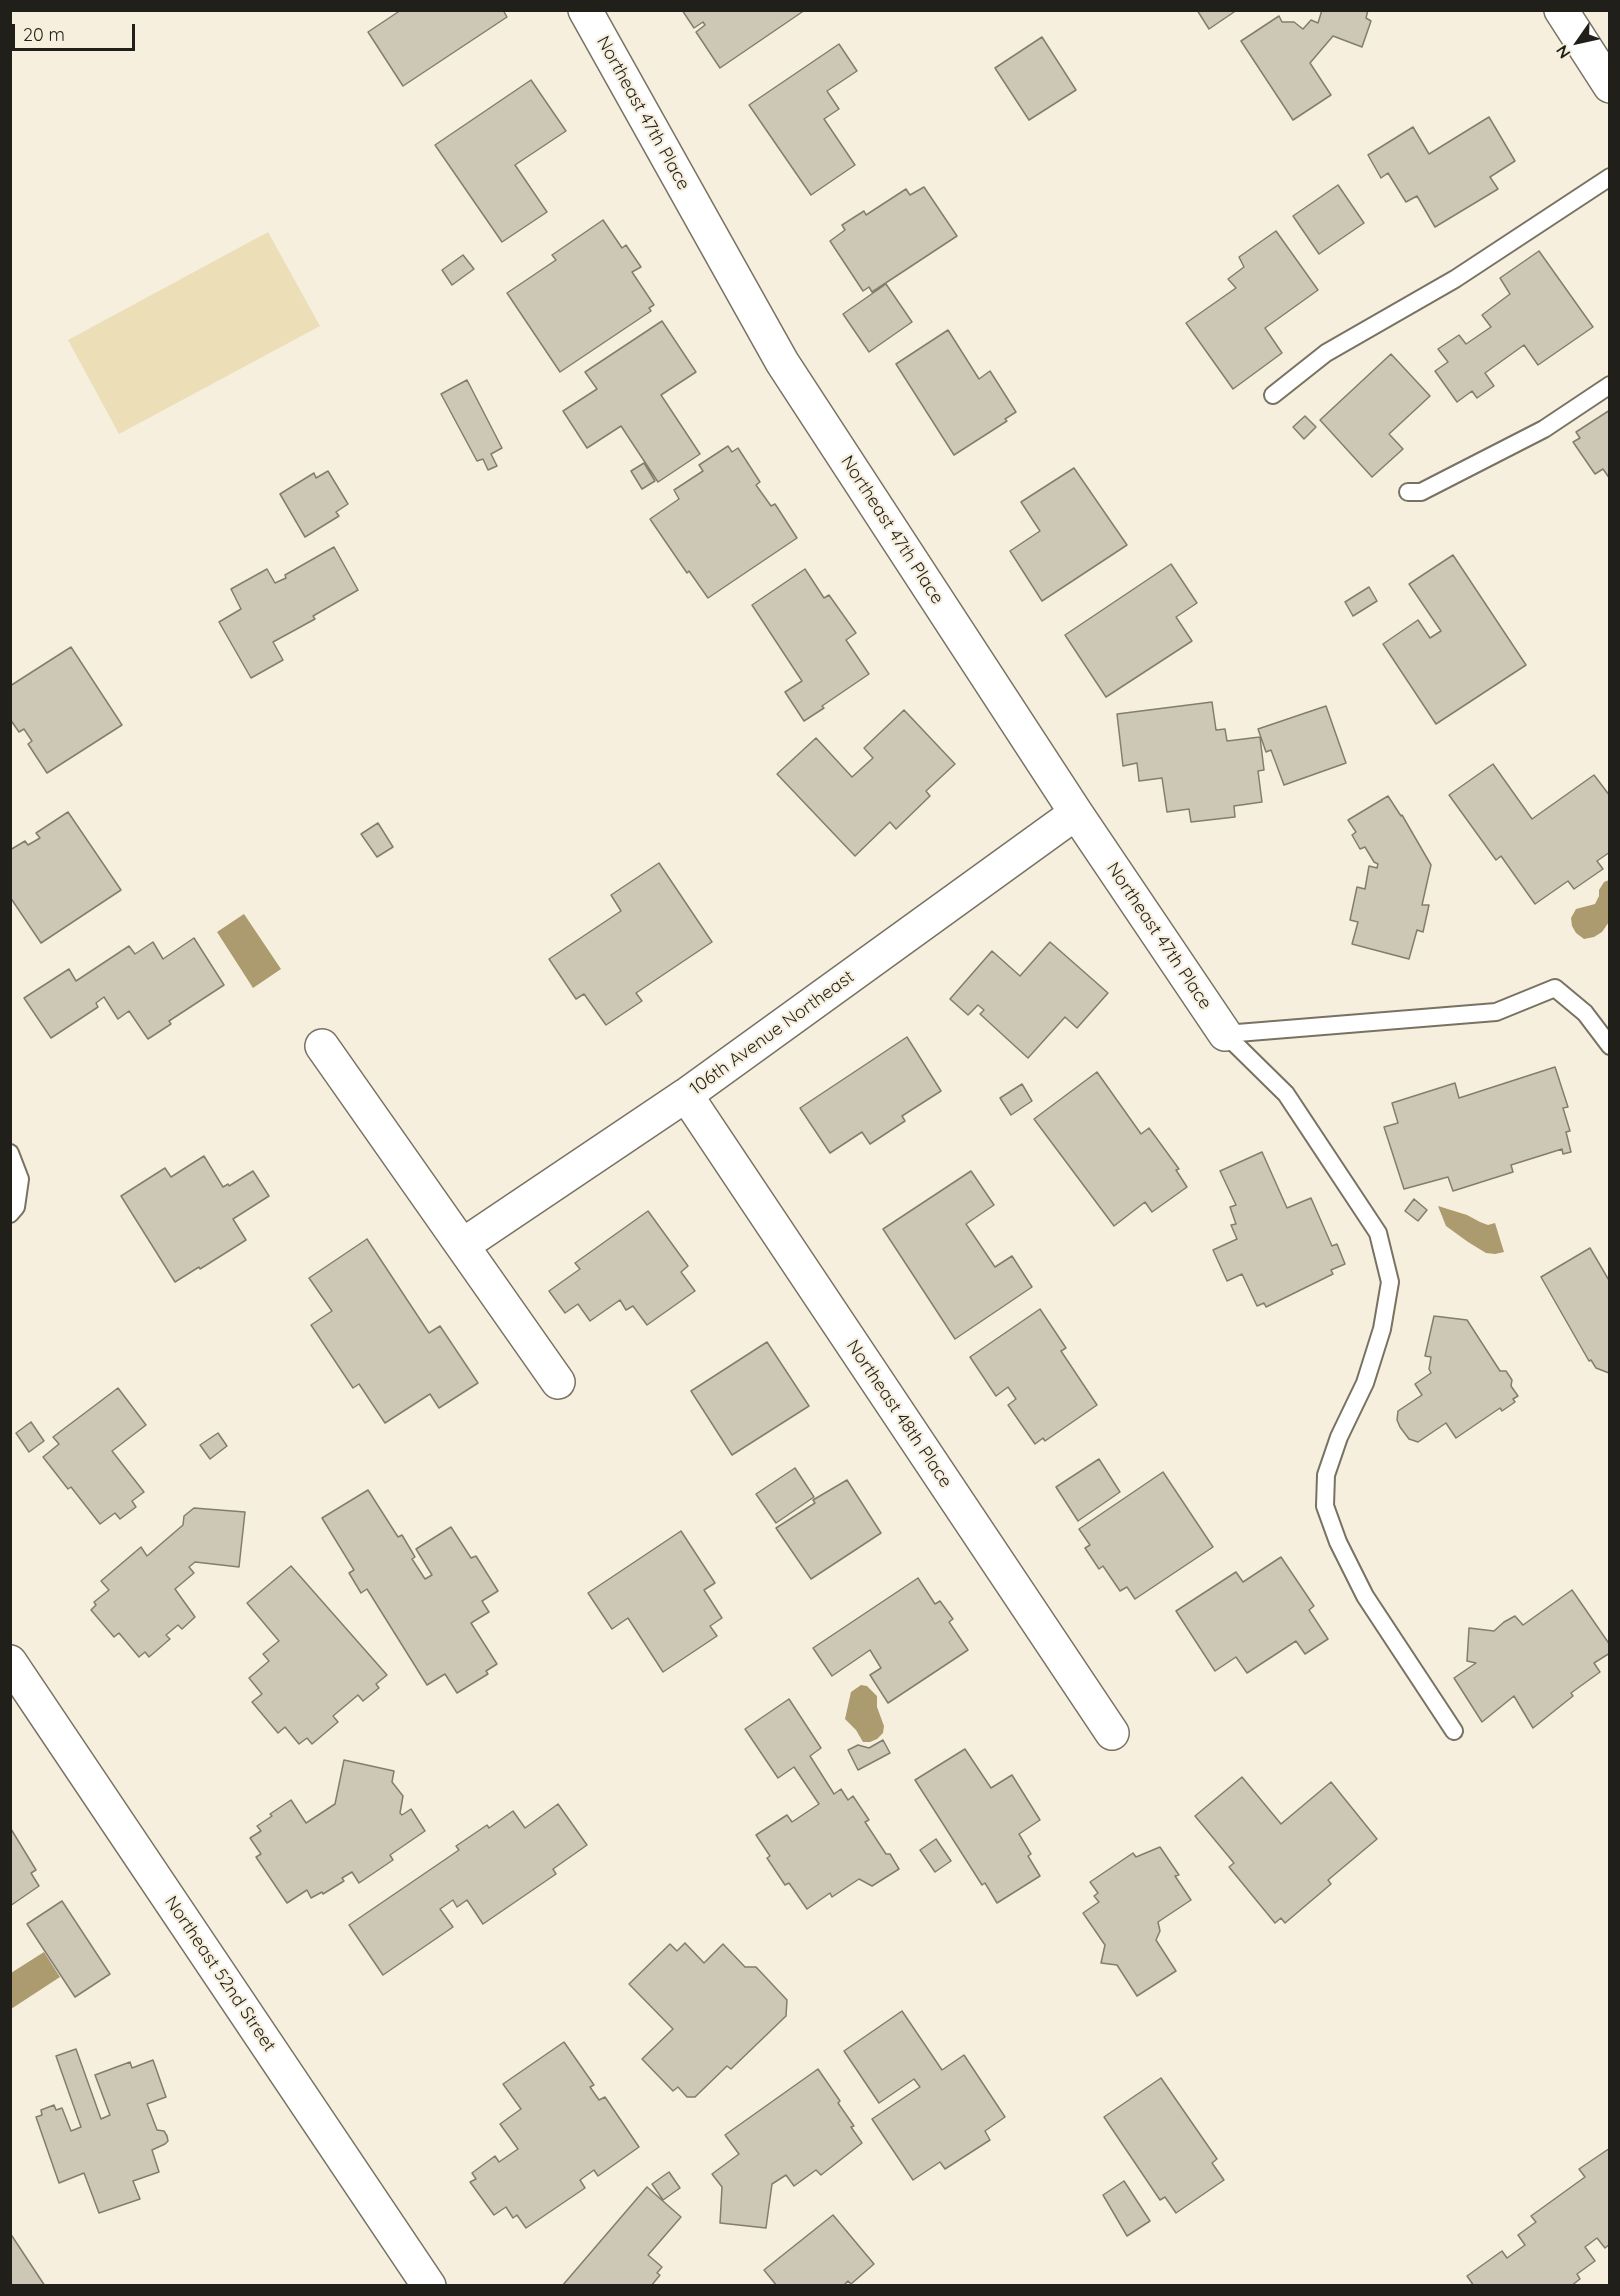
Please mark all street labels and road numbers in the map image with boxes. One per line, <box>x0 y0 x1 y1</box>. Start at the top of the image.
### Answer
street label: Northeast 47th Place <box>592 32 694 194</box>
street label: Northeast 47th Place <box>836 452 948 608</box>
street label: Northeast 47th Place <box>1102 858 1216 1014</box>
street label: 106th Avenue Northeast <box>686 966 858 1100</box>
street label: Northeast 48th Place <box>842 1336 956 1492</box>
street label: Northeast 52nd Street <box>160 1892 280 2056</box>

